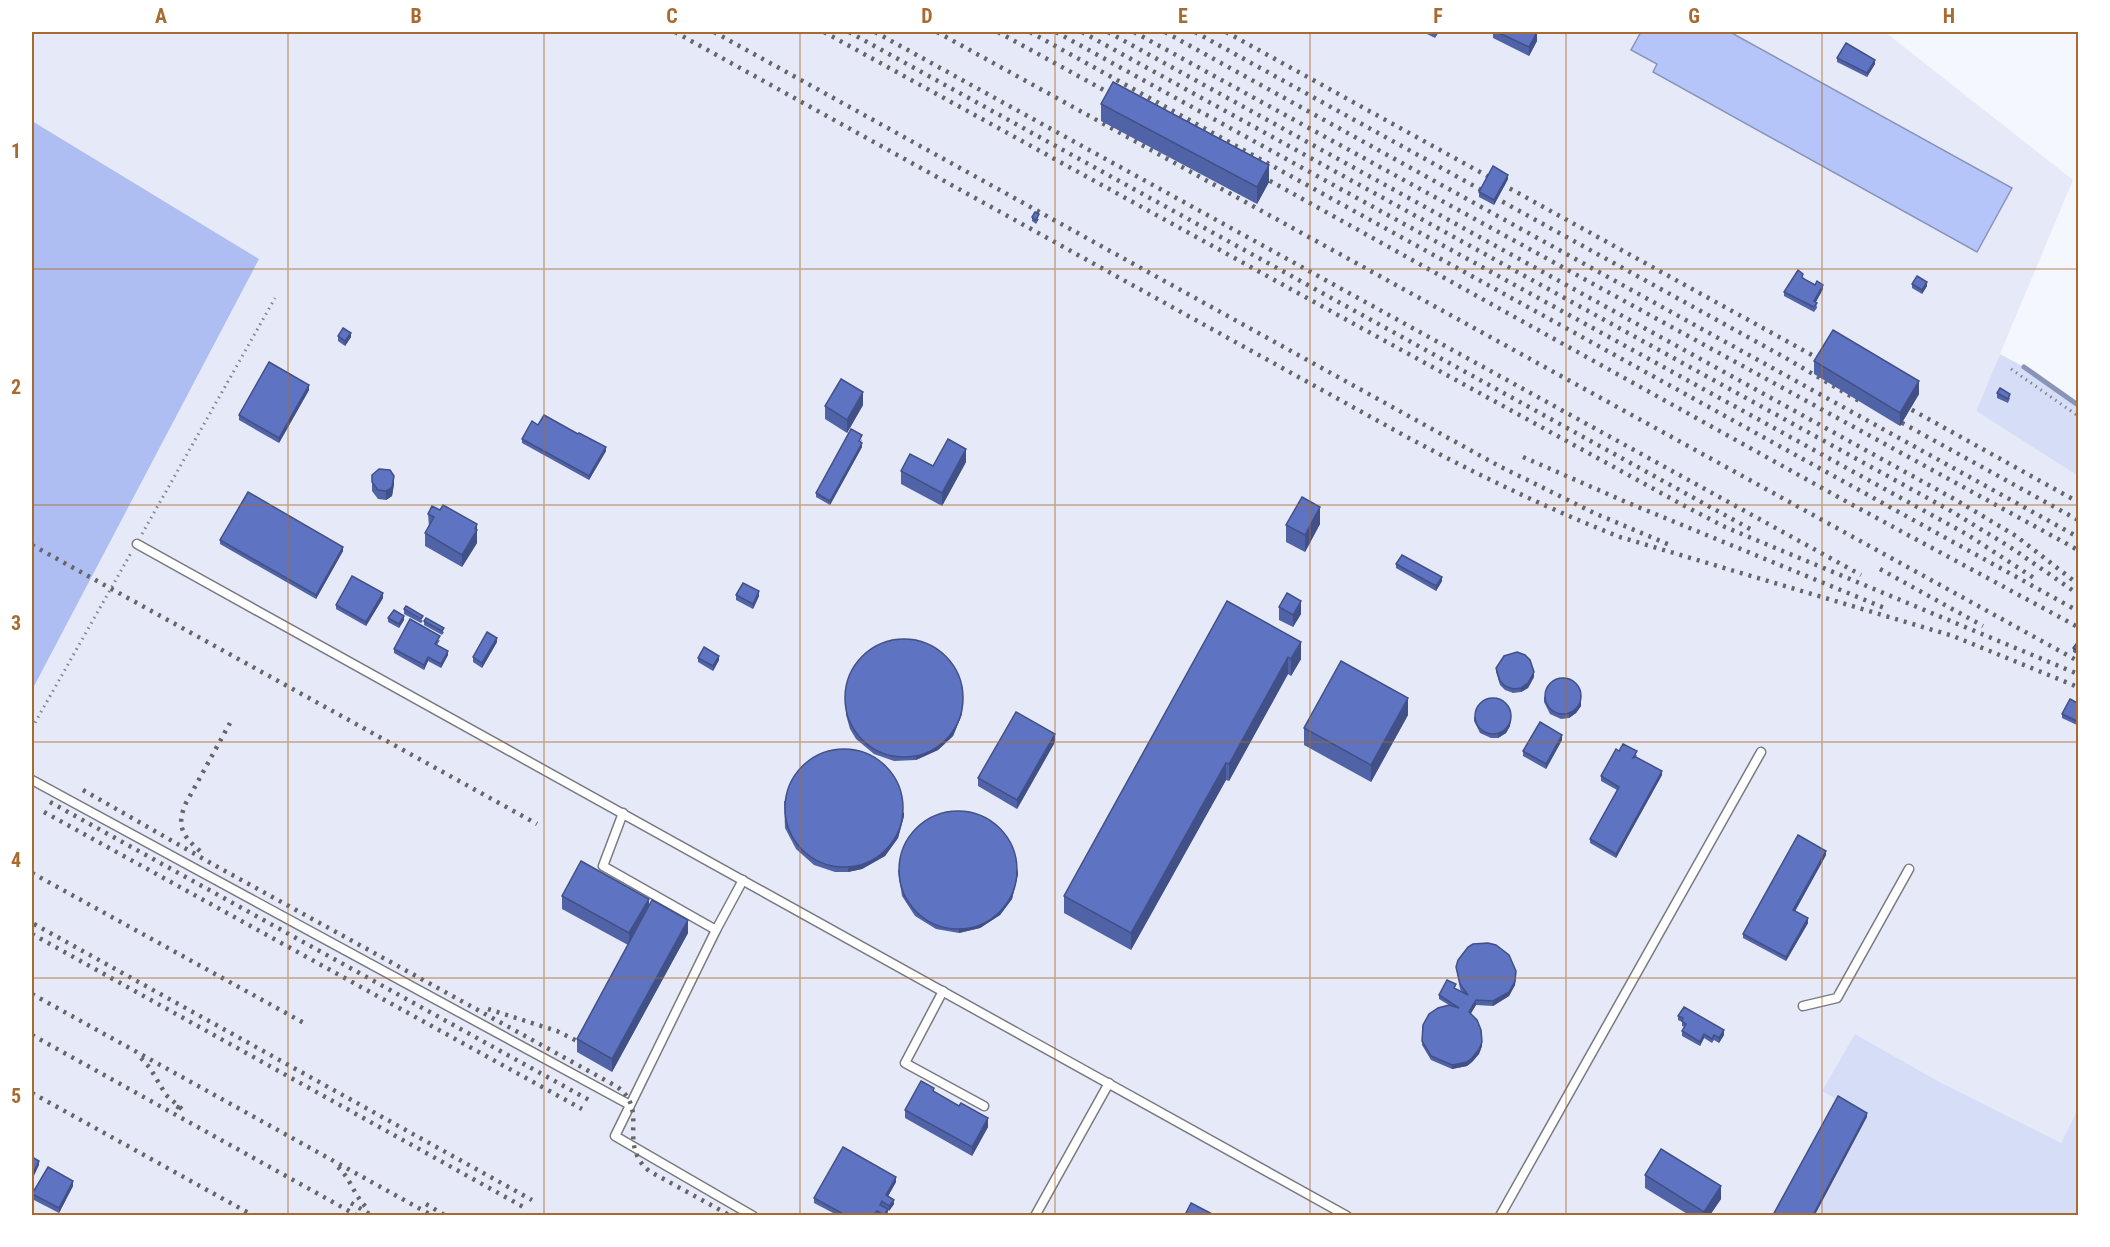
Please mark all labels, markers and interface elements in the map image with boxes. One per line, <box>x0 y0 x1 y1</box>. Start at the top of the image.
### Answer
text: A <box>155 4 167 28</box>
text: B <box>410 4 422 28</box>
text: C <box>666 4 678 28</box>
text: D <box>921 4 933 28</box>
text: E <box>1178 4 1188 28</box>
text: F <box>1433 4 1443 28</box>
text: G <box>1688 4 1700 28</box>
text: H <box>1943 4 1955 28</box>
text: 1 <box>11 139 21 163</box>
text: 2 <box>11 375 21 399</box>
text: 3 <box>11 611 21 635</box>
text: 4 <box>11 848 21 872</box>
text: 5 <box>11 1084 21 1108</box>

